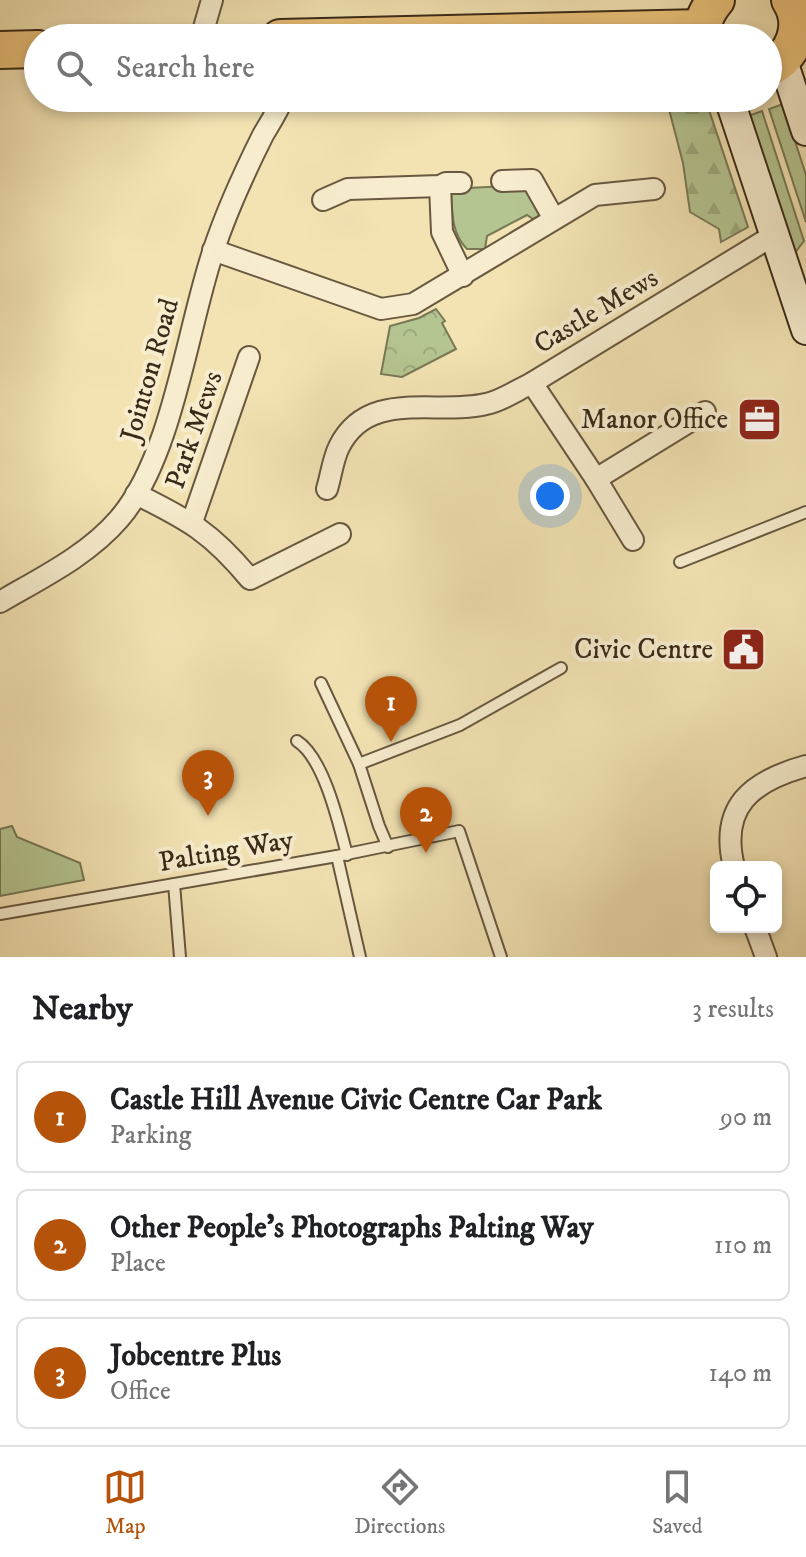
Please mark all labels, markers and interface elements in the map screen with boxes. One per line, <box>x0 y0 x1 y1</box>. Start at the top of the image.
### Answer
search box <box>24 24 782 112</box>
icon: search <box>52 46 96 90</box>
text: Search here <box>116 50 255 87</box>
street label: Castle Mews <box>528 260 664 362</box>
street label: Jointon Road <box>112 294 187 448</box>
street label: Park Mews <box>158 366 230 494</box>
office icon: Manor Office <box>735 395 783 443</box>
place label: Manor Office <box>581 402 728 437</box>
your location <box>530 476 570 516</box>
public building icon: Civic Centre <box>720 625 768 673</box>
place label: Civic Centre <box>574 632 713 667</box>
pin: 1 <box>365 676 417 742</box>
pin: 3 <box>182 750 234 816</box>
pin: 2 <box>400 787 452 853</box>
street label: Palting Way <box>156 822 297 880</box>
map controls <box>710 861 782 933</box>
button: locate <box>710 861 782 933</box>
text: Nearby <box>32 988 133 1030</box>
text: 3 results <box>692 993 774 1026</box>
text: Castle Hill Avenue Civic Centre Car Park <box>110 1082 602 1119</box>
text: 1 <box>55 1101 65 1134</box>
text: 90 m <box>720 1101 772 1134</box>
text: Parking <box>110 1119 192 1152</box>
text: Other People's Photographs Palting Way <box>110 1210 594 1247</box>
text: 2 <box>54 1229 66 1262</box>
text: 110 m <box>714 1229 772 1262</box>
text: Place <box>110 1247 166 1280</box>
text: Jobcentre Plus <box>110 1338 281 1375</box>
text: 3 <box>55 1357 65 1390</box>
text: 140 m <box>708 1357 772 1390</box>
text: Office <box>110 1375 171 1408</box>
tab: Map <box>103 1465 147 1540</box>
tab: Directions <box>354 1465 445 1540</box>
tab: Saved <box>652 1465 703 1540</box>

